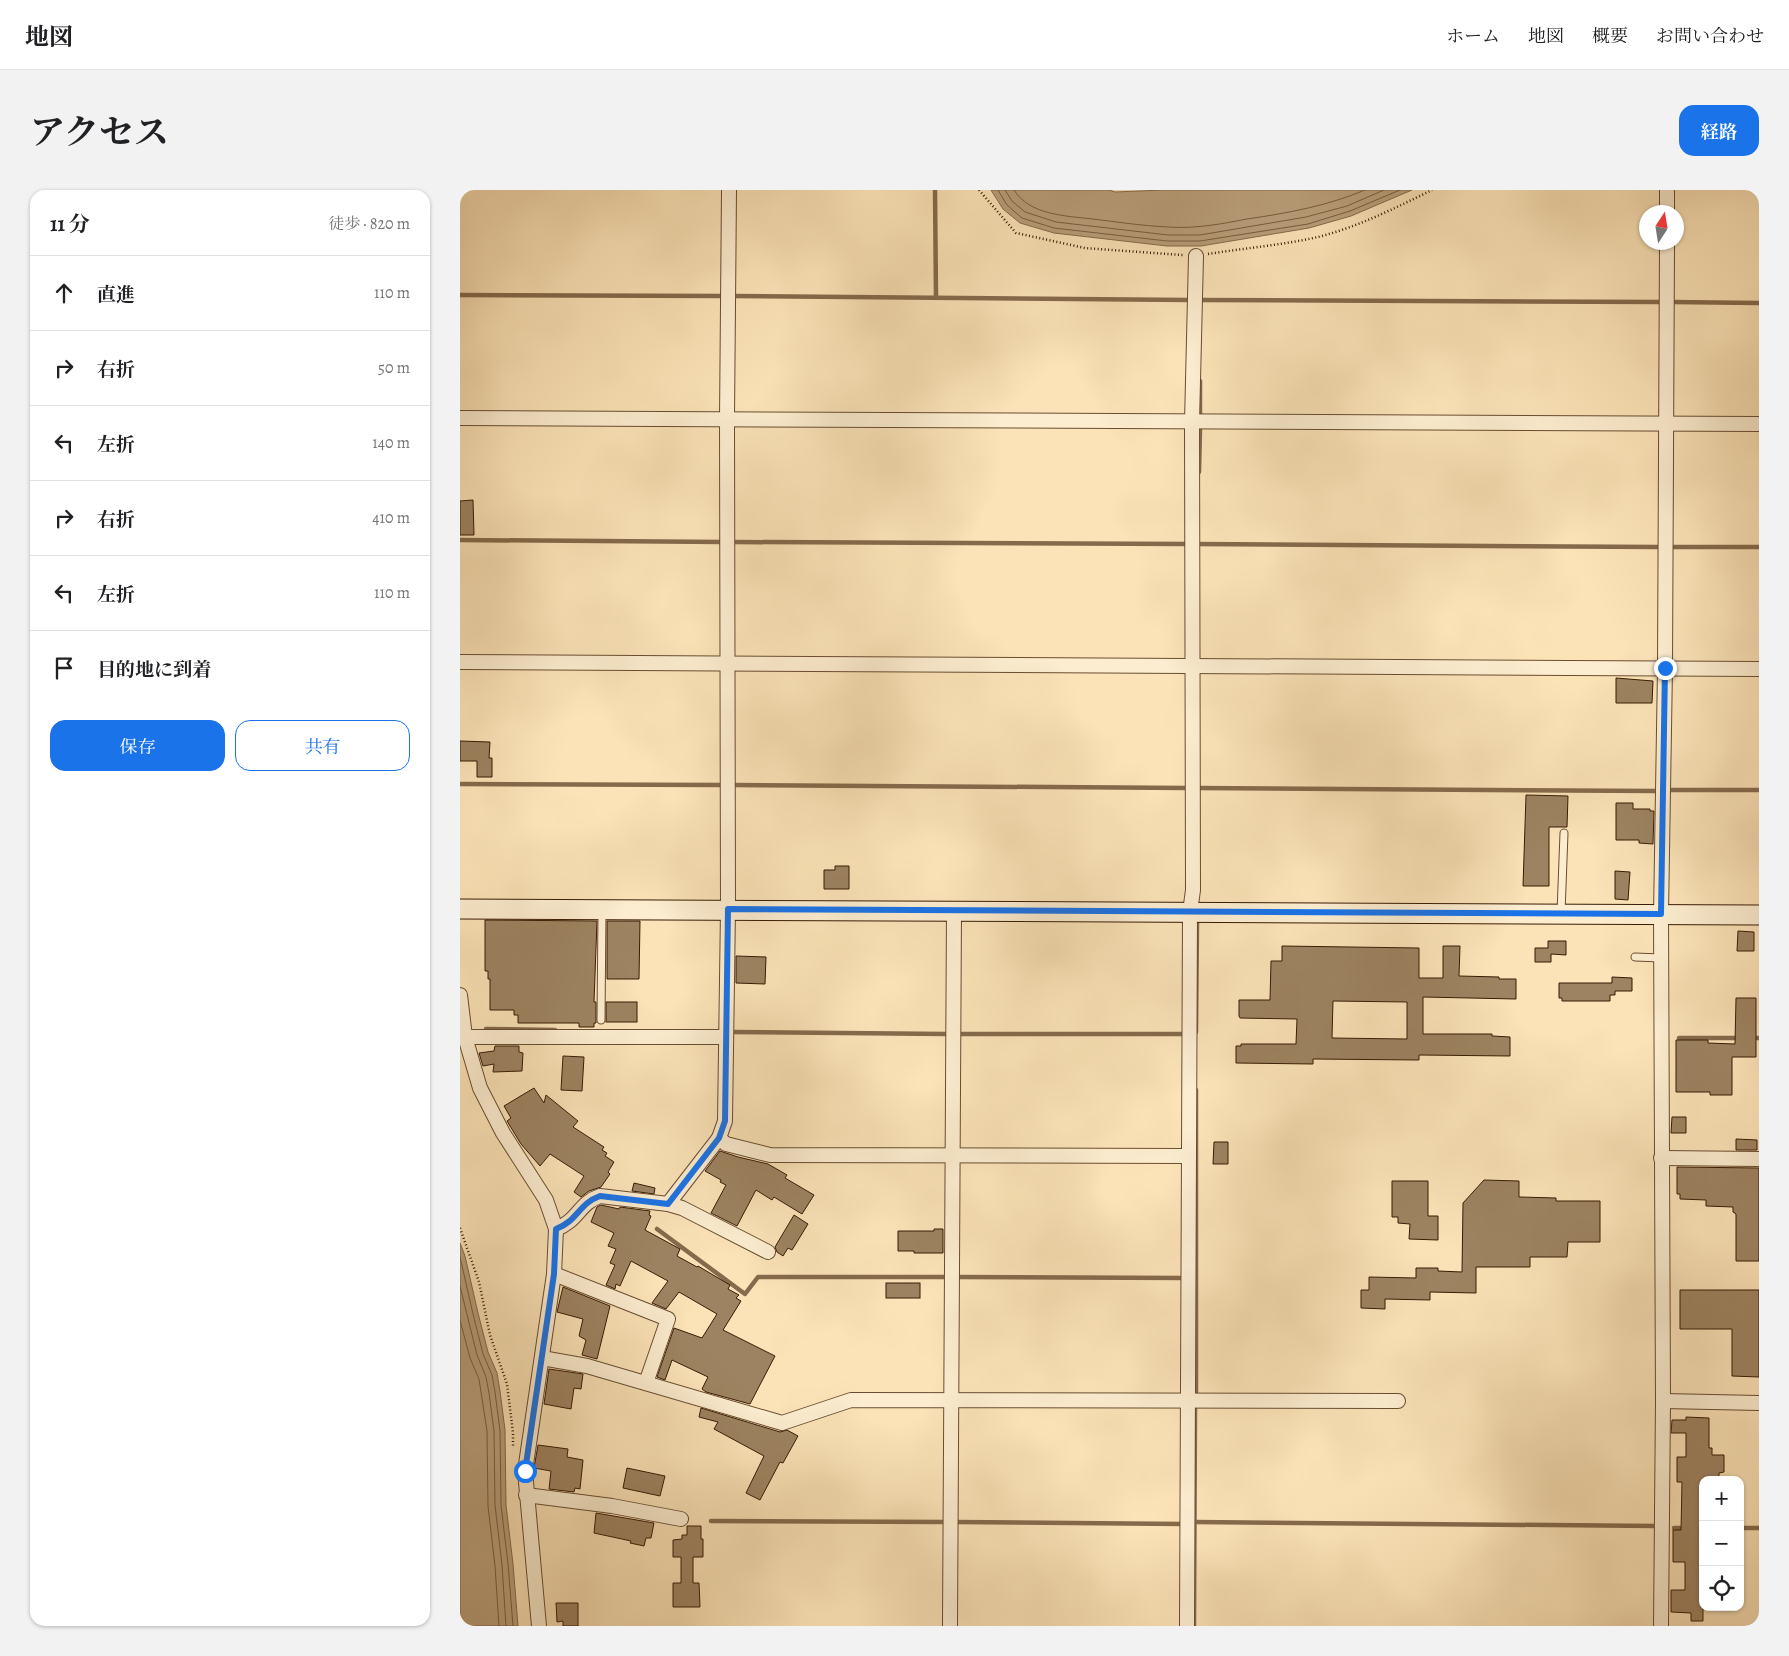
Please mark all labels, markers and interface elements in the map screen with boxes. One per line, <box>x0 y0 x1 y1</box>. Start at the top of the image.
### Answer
text: 地図 <box>25 21 73 53</box>
text: ホーム <box>1446 24 1500 48</box>
text: 地図 <box>1528 24 1564 48</box>
text: 概要 <box>1592 24 1628 48</box>
text: お問い合わせ <box>1656 24 1764 48</box>
button: 経路 <box>1679 105 1759 156</box>
text: アクセス <box>30 108 169 156</box>
north arrow <box>1639 205 1684 250</box>
text: 11 分 <box>50 210 90 238</box>
text: 徒歩 · 820 m <box>328 213 410 235</box>
icon: ahead <box>50 279 78 307</box>
text: 直進 <box>97 282 135 308</box>
text: 110 m <box>374 282 410 304</box>
icon: right <box>50 354 78 382</box>
text: 右折 <box>97 357 135 383</box>
text: 50 m <box>378 357 410 379</box>
icon: left <box>50 429 78 457</box>
text: 左折 <box>97 432 135 458</box>
text: 140 m <box>372 432 410 454</box>
icon: right <box>50 504 78 532</box>
text: 右折 <box>97 507 135 533</box>
text: 410 m <box>372 507 410 529</box>
icon: left <box>50 579 78 607</box>
text: 左折 <box>97 582 135 608</box>
text: 110 m <box>374 582 410 604</box>
icon: arrive <box>50 654 78 682</box>
text: 目的地に到着 <box>97 657 211 683</box>
route end <box>1654 657 1677 680</box>
button: 保存 <box>50 720 225 771</box>
button: 共有 <box>235 720 410 771</box>
route start <box>514 1460 537 1483</box>
map controls <box>1699 1476 1744 1611</box>
button: + <box>1699 1476 1744 1521</box>
button: − <box>1699 1521 1744 1566</box>
button: locate <box>1699 1566 1744 1611</box>

